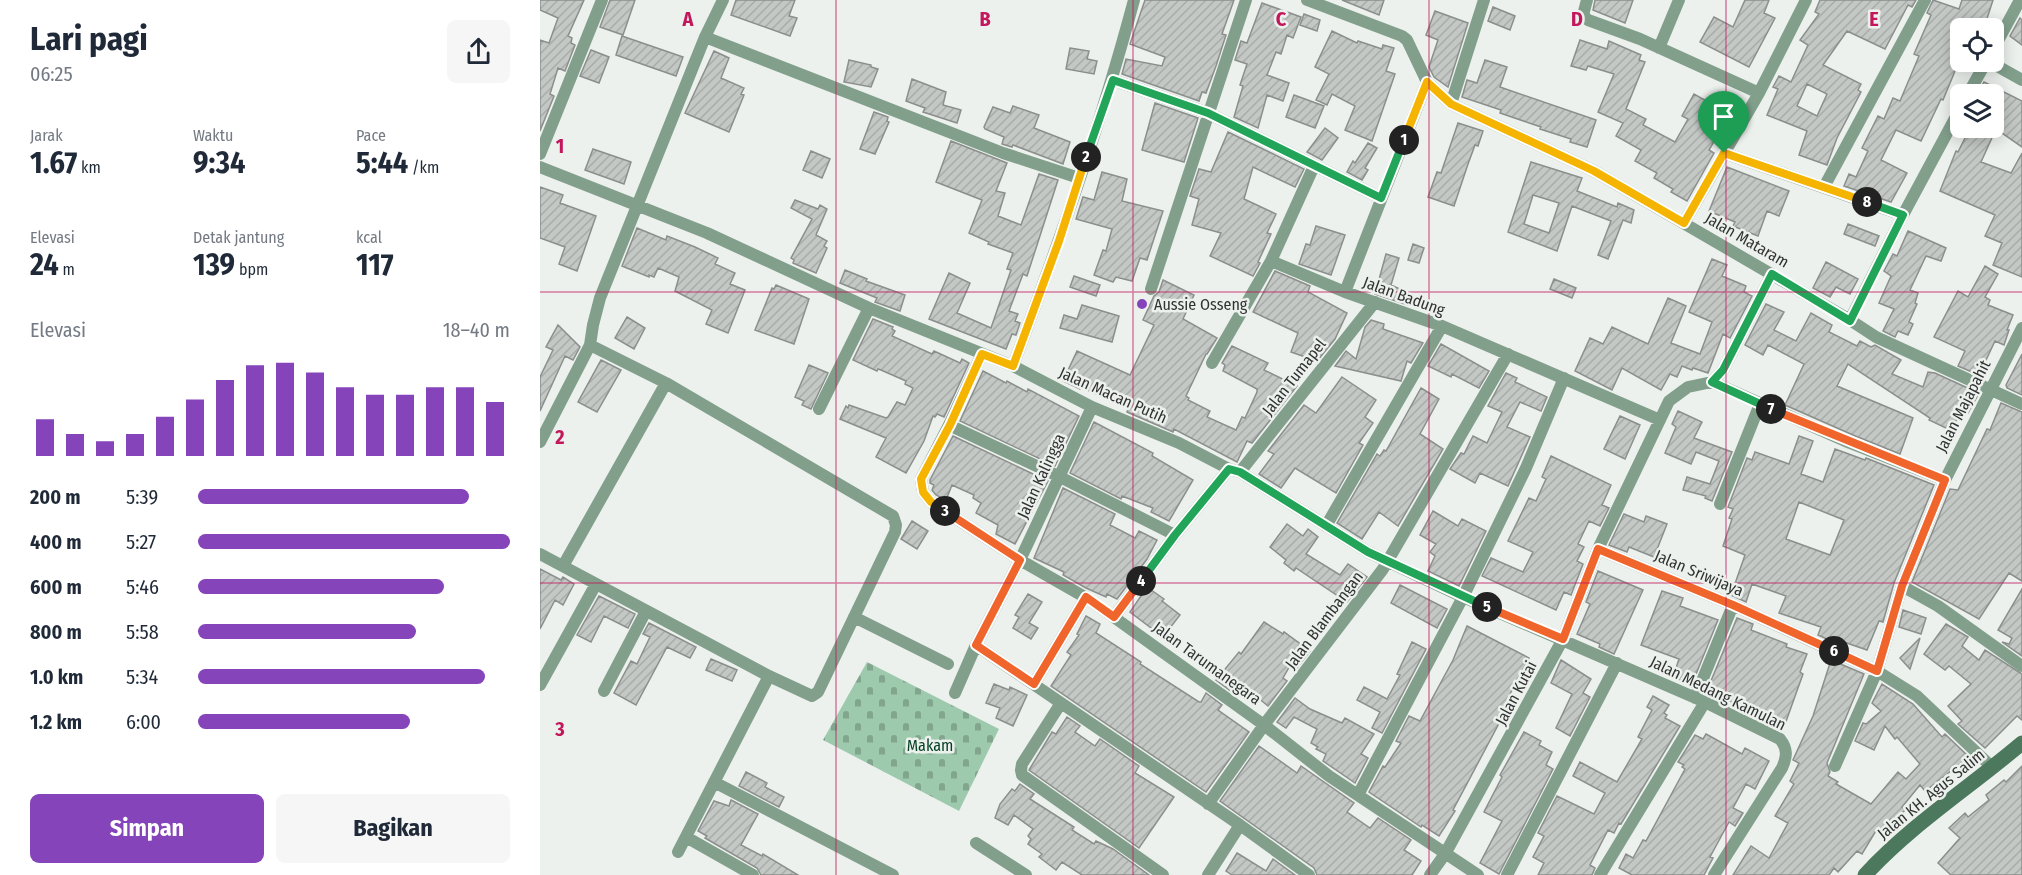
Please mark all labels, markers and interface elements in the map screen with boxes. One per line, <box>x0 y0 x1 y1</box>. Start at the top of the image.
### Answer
text: A <box>682 7 695 31</box>
text: B <box>979 7 991 31</box>
text: C <box>1276 7 1287 31</box>
text: D <box>1571 7 1583 31</box>
text: E <box>1869 7 1879 31</box>
map controls <box>1950 18 2004 138</box>
button: locate <box>1950 18 2004 72</box>
text: Lari pagi <box>30 19 148 59</box>
button: share <box>447 20 510 83</box>
text: 06:25 <box>30 62 73 86</box>
button: layers <box>1950 84 2004 138</box>
pin <box>1698 91 1749 153</box>
icon: arrive <box>1707 100 1740 133</box>
pin: 1 <box>1389 125 1419 155</box>
text: Jarak <box>30 126 63 145</box>
text: Waktu <box>193 126 233 145</box>
text: Pace <box>356 126 386 145</box>
text: 1 <box>1401 130 1407 149</box>
text: 1 <box>556 134 564 158</box>
pin: 2 <box>1071 142 1101 172</box>
text: 1.67 <box>30 145 77 181</box>
text: 9:34 <box>193 145 245 181</box>
text: 5:44 <box>356 145 408 181</box>
text: 2 <box>1082 147 1090 166</box>
text: km <box>77 158 101 177</box>
text: /km <box>408 158 439 177</box>
pin: 8 <box>1852 187 1882 217</box>
text: 8 <box>1863 192 1871 211</box>
street label: Jalan Mataram <box>1702 208 1792 272</box>
text: Elevasi <box>30 228 75 247</box>
text: Detak jantung <box>193 228 284 247</box>
text: kcal <box>356 228 382 247</box>
text: 24 <box>30 247 59 283</box>
text: 139 <box>193 247 235 283</box>
text: 117 <box>356 247 394 283</box>
text: m <box>59 260 75 279</box>
text: bpm <box>235 260 268 279</box>
street label: Jalan Badung <box>1360 272 1448 320</box>
place label: Aussie Osseng <box>1154 295 1248 314</box>
marker: Aussie Osseng <box>1135 297 1149 311</box>
text: Elevasi <box>30 318 86 342</box>
text: 18–40 m <box>443 318 510 342</box>
street label: Jalan Tumapel <box>1258 335 1330 419</box>
street label: Jalan Majapahit <box>1932 356 1995 455</box>
street label: Jalan Macan Putih <box>1056 363 1170 427</box>
pin: 7 <box>1756 394 1786 424</box>
text: 7 <box>1768 399 1774 418</box>
text: 2 <box>554 425 565 449</box>
street label: Jalan Kalingga <box>1013 430 1069 521</box>
text: 200 m <box>30 485 81 509</box>
text: 5:39 <box>126 485 158 509</box>
pin: 3 <box>930 496 960 526</box>
text: 3 <box>941 501 949 520</box>
text: 400 m <box>30 530 82 554</box>
text: 5:27 <box>126 530 156 554</box>
street label: Jalan Sriwijaya <box>1652 546 1746 600</box>
pin: 4 <box>1126 566 1156 596</box>
street label: Jalan Blambangan <box>1281 567 1367 673</box>
text: 4 <box>1137 571 1145 590</box>
text: 600 m <box>30 575 82 599</box>
text: 5:46 <box>126 575 159 599</box>
pin: 5 <box>1472 592 1502 622</box>
text: 5 <box>1483 597 1491 616</box>
street label: Jalan Tarumanegara <box>1149 617 1265 709</box>
text: 800 m <box>30 620 82 644</box>
text: 5:58 <box>126 620 159 644</box>
pin: 6 <box>1819 636 1849 666</box>
text: 6 <box>1830 641 1838 660</box>
street label: Jalan Medang Kamulan <box>1647 652 1789 734</box>
street label: Jalan Kutai <box>1491 658 1541 728</box>
text: 1.0 km <box>30 665 83 689</box>
text: 5:34 <box>126 665 158 689</box>
text: 1.2 km <box>30 710 82 734</box>
text: 6:00 <box>126 710 161 734</box>
text: 3 <box>554 717 565 741</box>
park label: Makam <box>907 736 953 755</box>
street label: Jalan KH. Agus Salim <box>1874 745 1988 843</box>
button: Simpan <box>30 794 264 863</box>
button: Bagikan <box>276 794 510 863</box>

